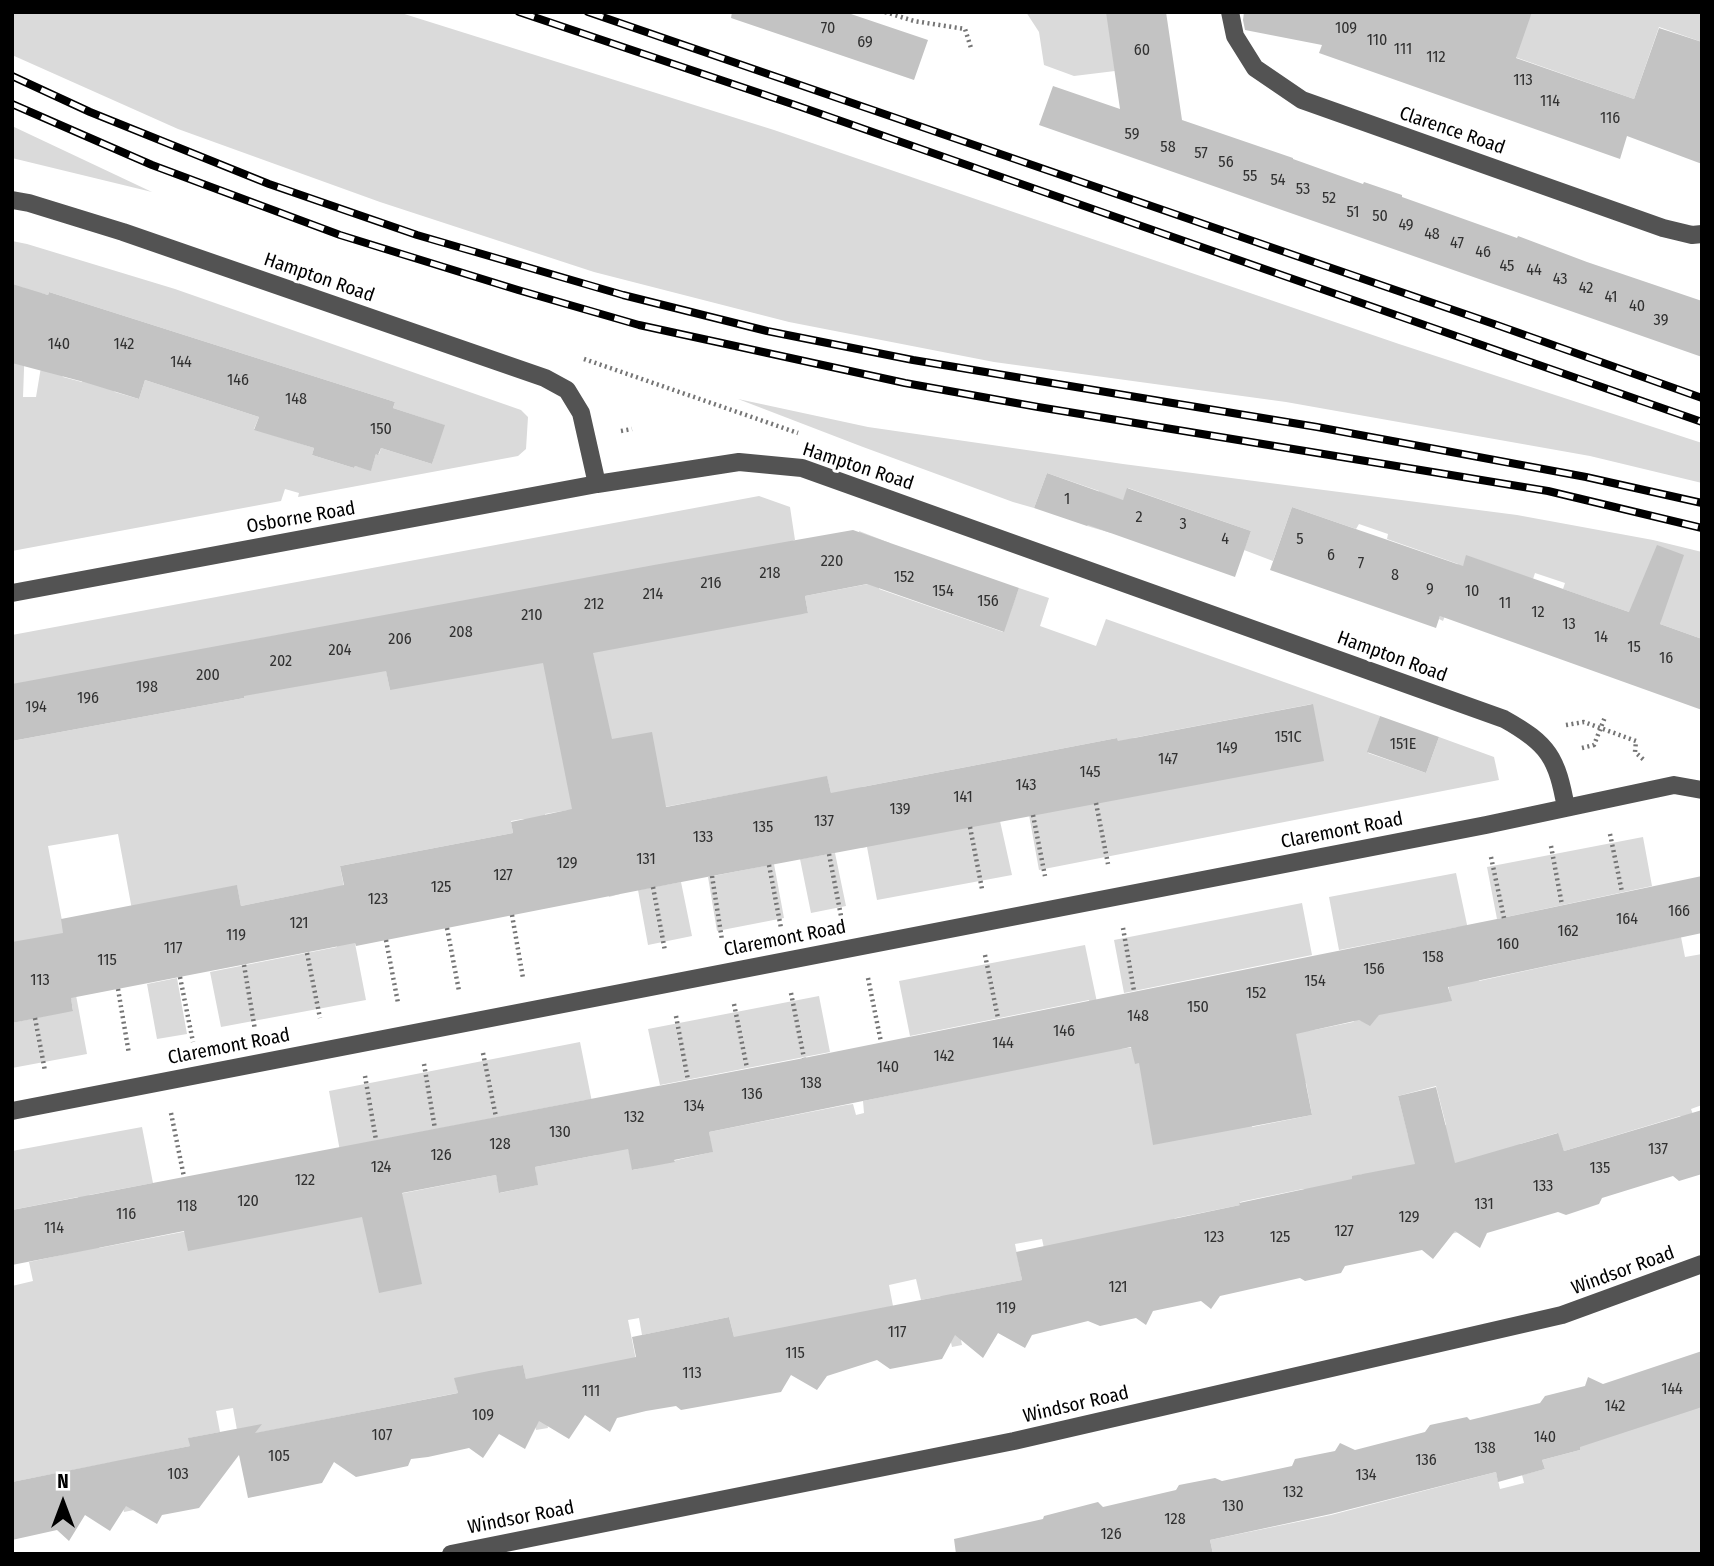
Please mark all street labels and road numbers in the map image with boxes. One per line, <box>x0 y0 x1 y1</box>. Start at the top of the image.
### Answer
street label: Clarence Road <box>1396 102 1508 160</box>
street label: Hampton Road <box>261 248 377 308</box>
street label: Hampton Road <box>800 438 916 496</box>
street label: Osborne Road <box>245 497 357 539</box>
street label: Hampton Road <box>1334 627 1450 687</box>
street label: Claremont Road <box>1279 808 1405 854</box>
street label: Claremont Road <box>722 916 848 962</box>
street label: Claremont Road <box>166 1024 292 1070</box>
street label: Windsor Road <box>1568 1242 1678 1300</box>
street label: Windsor Road <box>1021 1382 1131 1428</box>
street label: Windsor Road <box>466 1497 576 1539</box>

